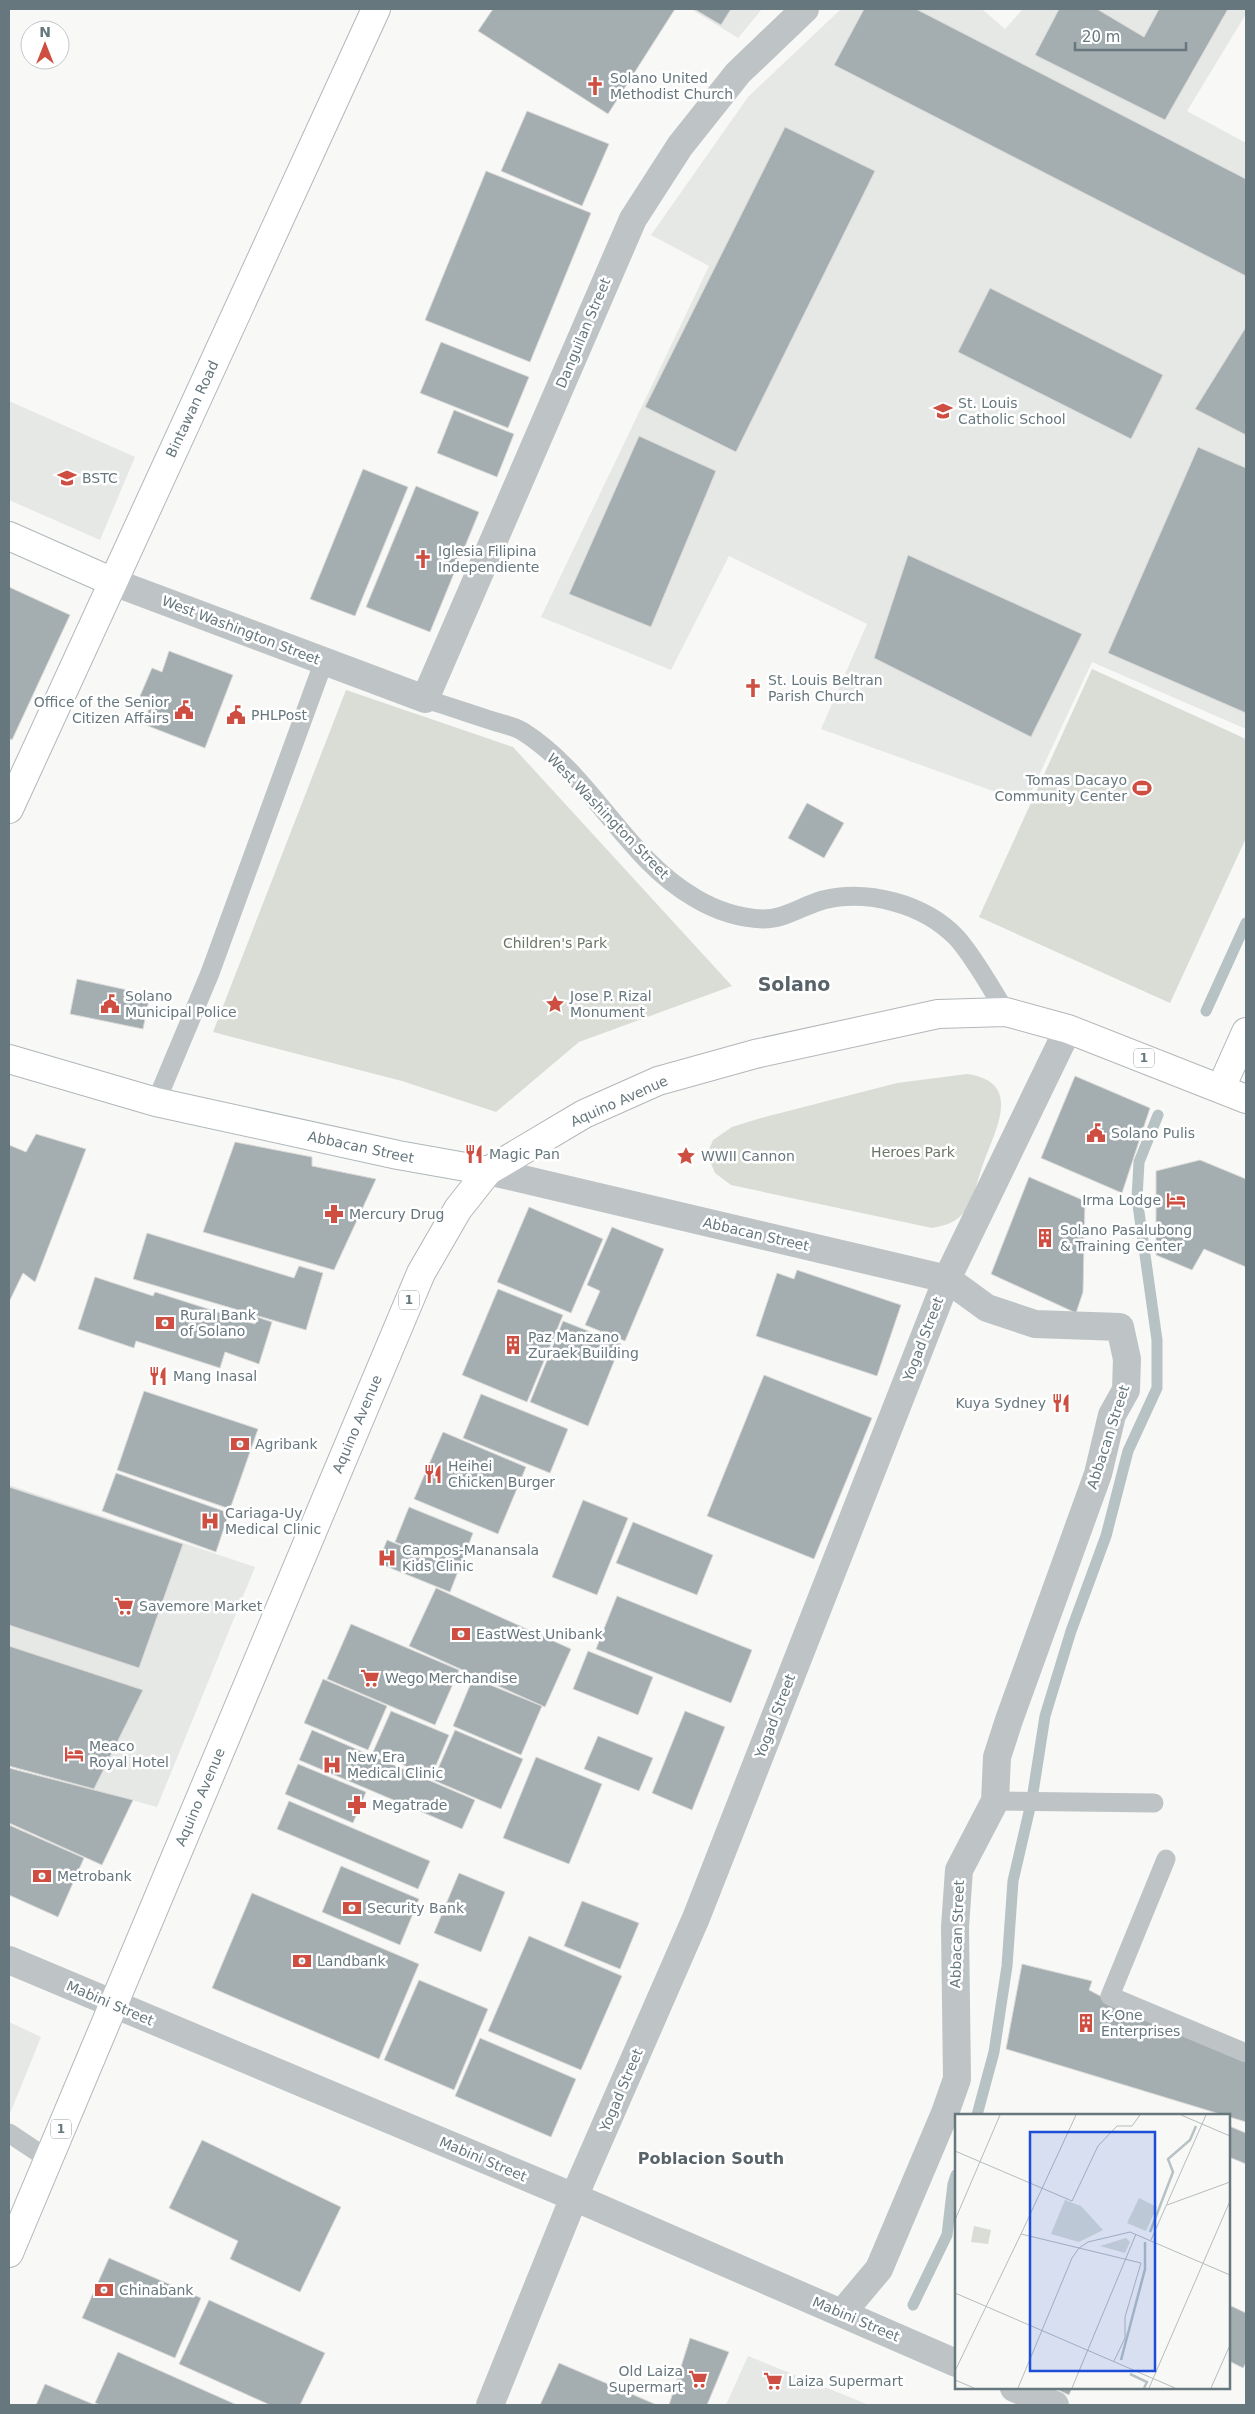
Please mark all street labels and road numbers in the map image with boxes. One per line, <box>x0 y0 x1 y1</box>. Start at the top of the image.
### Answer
street label: Danguilan Street <box>553 275 614 391</box>
street label: Bintawan Road <box>163 358 221 460</box>
street label: West Washington Street <box>160 592 323 668</box>
street label: West Washington Street <box>544 750 673 882</box>
road number: 1 <box>1134 1048 1154 1068</box>
street label: Aquino Avenue <box>568 1072 670 1130</box>
street label: Abbacan Street <box>306 1128 416 1166</box>
street label: Abbacan Street <box>702 1214 811 1254</box>
road number: 1 <box>399 1290 419 1310</box>
street label: Yogad Street <box>899 1294 947 1384</box>
street label: Aquino Avenue <box>329 1373 385 1475</box>
street label: Abbacan Street <box>1084 1383 1132 1491</box>
street label: Yogad Street <box>751 1671 799 1761</box>
street label: Aquino Avenue <box>172 1746 228 1848</box>
street label: Abbacan Street <box>947 1879 967 1988</box>
street label: Mabini Street <box>64 1977 156 2029</box>
street label: Yogad Street <box>596 2046 646 2135</box>
road number: 1 <box>51 2120 71 2138</box>
street label: Mabini Street <box>437 2133 529 2185</box>
street label: Mabini Street <box>810 2293 902 2345</box>

